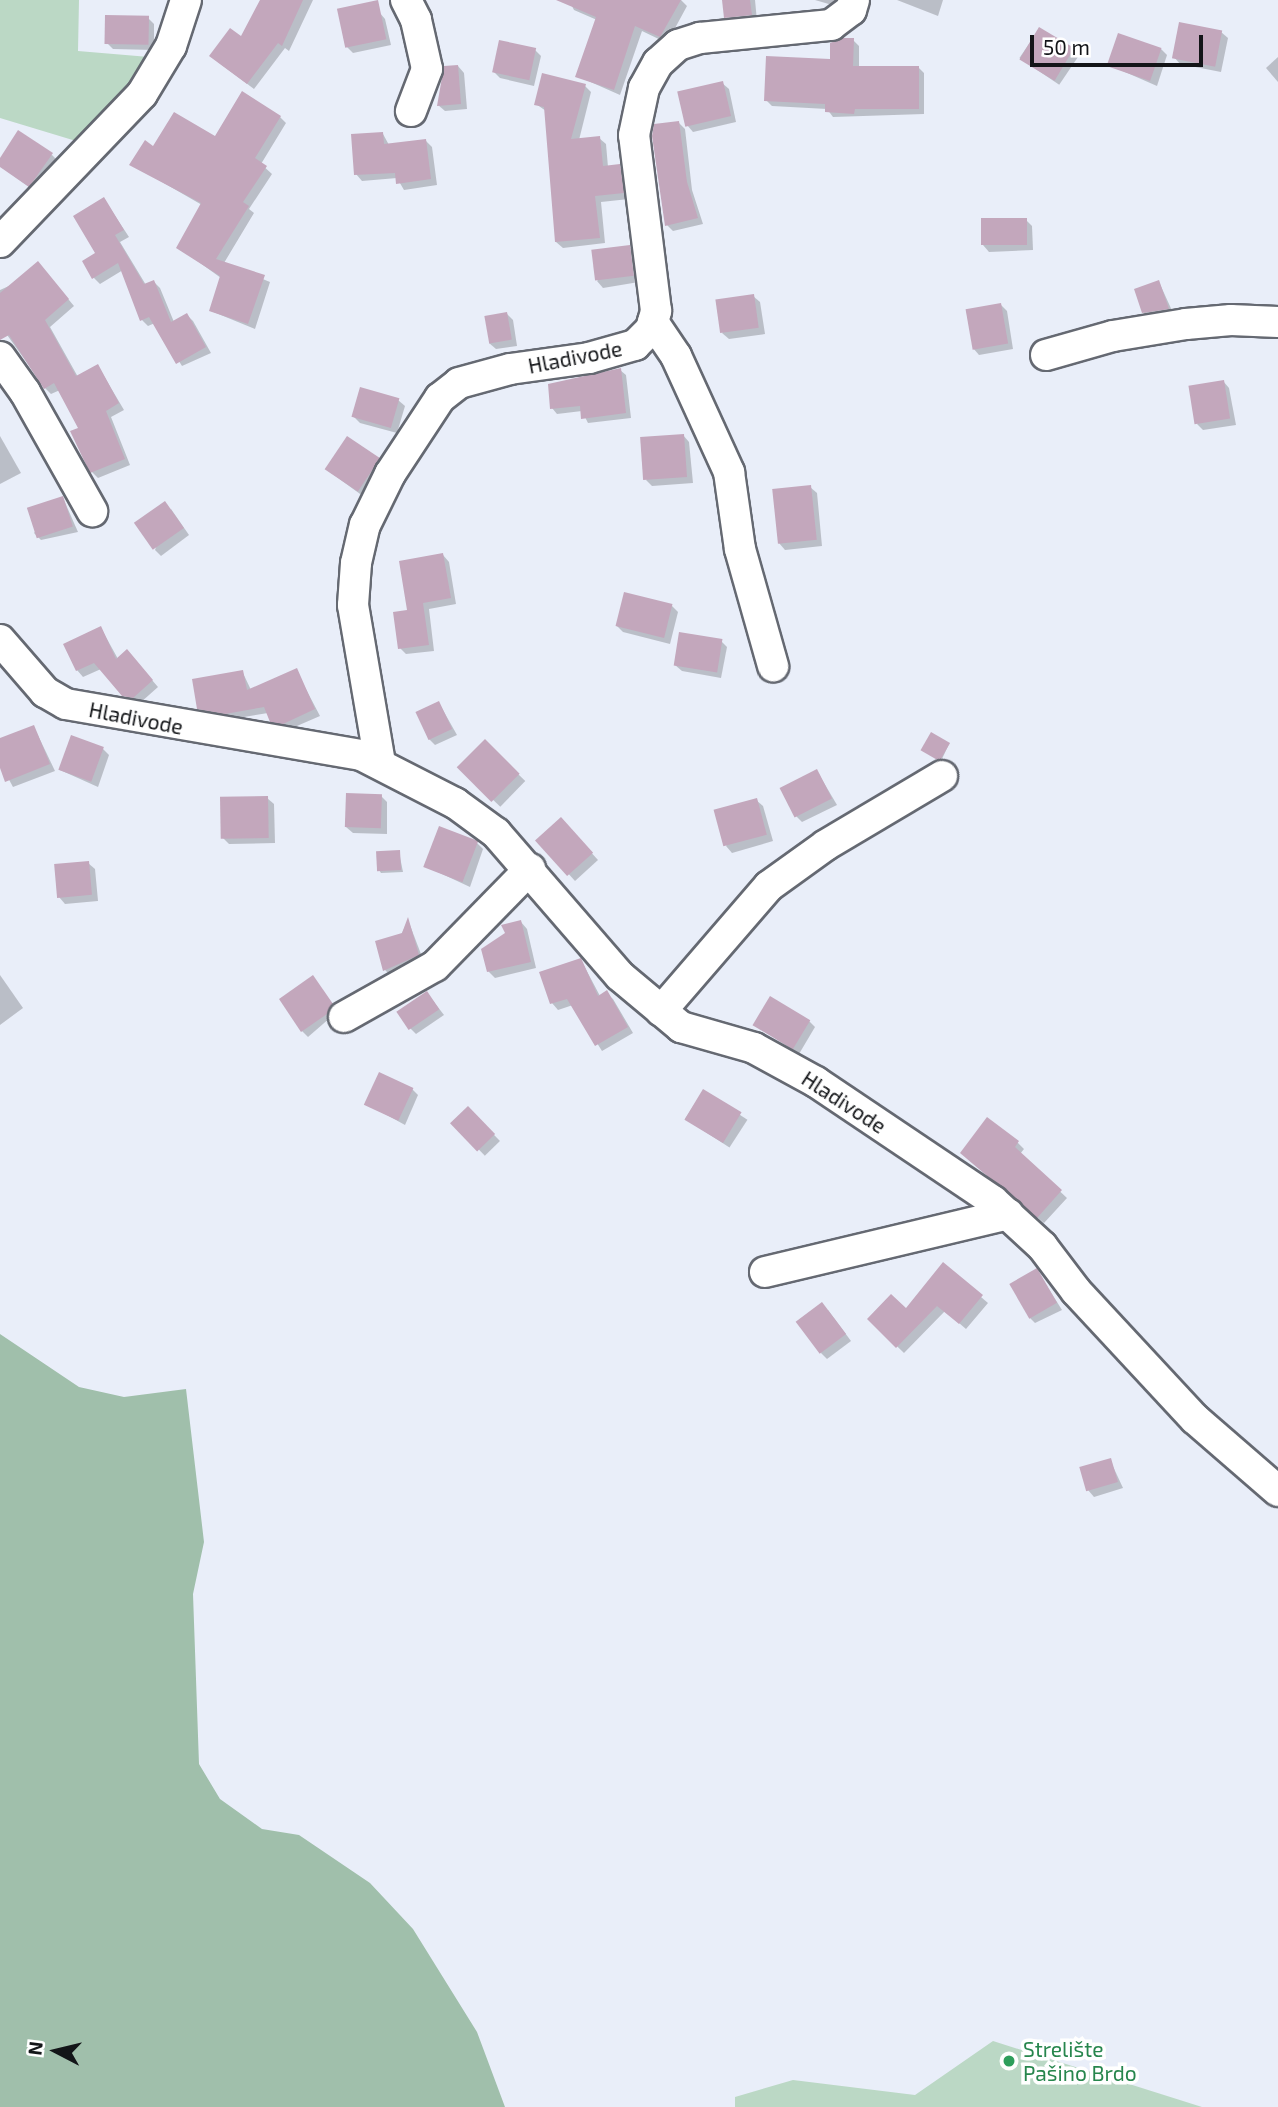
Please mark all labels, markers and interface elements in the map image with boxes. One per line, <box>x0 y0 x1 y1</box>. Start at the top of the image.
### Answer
scale bar <box>1033 21 1206 65</box>
text: 50 m <box>1043 34 1090 59</box>
street label: Hladivode <box>526 336 624 378</box>
street label: Hladivode <box>87 697 185 739</box>
street label: Hladivode <box>797 1065 891 1139</box>
north arrow <box>21 2016 91 2086</box>
place label: Strelište Pašino Brdo <box>1023 2036 1137 2086</box>
text: N <box>22 2040 47 2057</box>
marker: Strelište Pašino Brdo <box>1001 2053 1017 2069</box>

